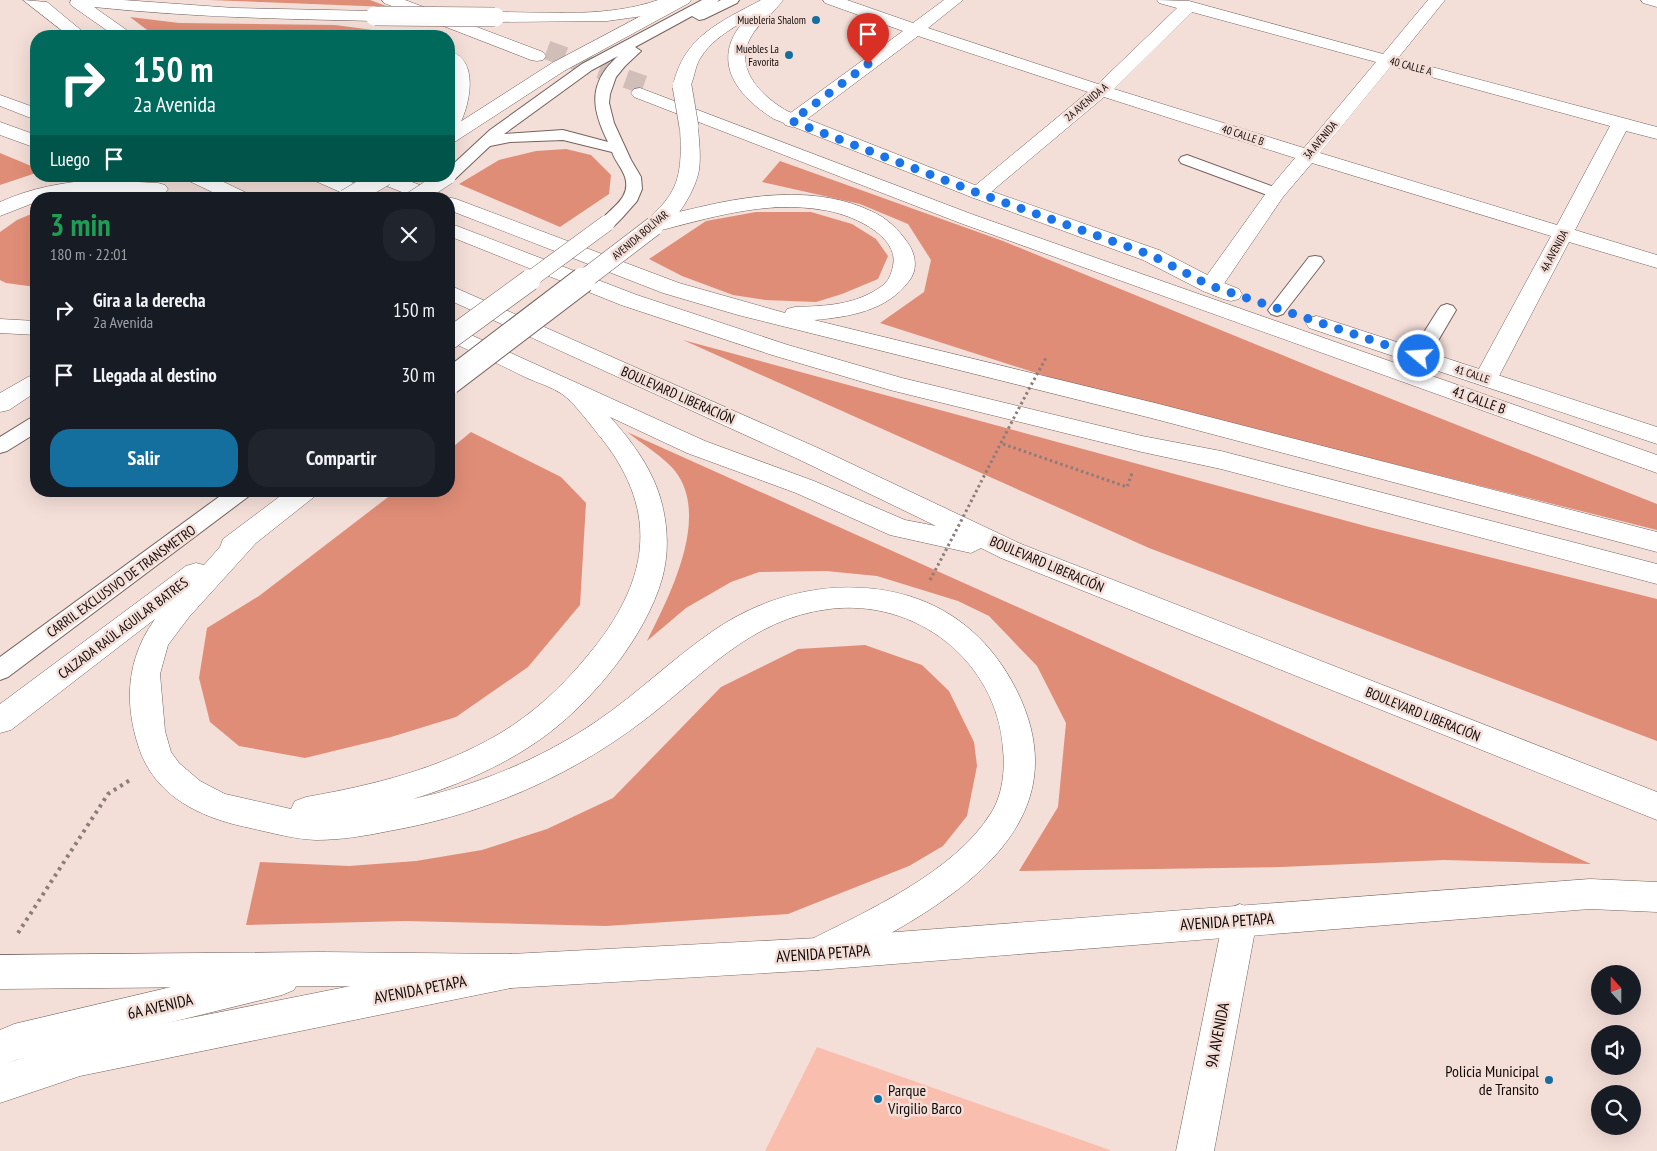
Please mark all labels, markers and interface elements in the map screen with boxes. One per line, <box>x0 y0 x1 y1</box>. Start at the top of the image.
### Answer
place label: Muebleria Shalom <box>737 13 806 27</box>
pin <box>847 13 889 64</box>
marker: Muebleria Shalom <box>810 14 822 26</box>
icon: arrive <box>854 20 882 48</box>
place label: Muebles La Favorita <box>736 42 779 69</box>
text: 150 m <box>133 46 214 92</box>
marker: Muebles La Favorita <box>783 49 795 61</box>
icon: right <box>50 50 115 115</box>
street label: 40 CALLE A <box>1388 54 1434 79</box>
street label: 2A AVENIDA A <box>1061 79 1111 124</box>
text: 2a Avenida <box>133 90 216 118</box>
street label: 3A AVENIDA <box>1300 117 1341 162</box>
street label: 40 CALLE B <box>1220 122 1266 148</box>
icon: arrive <box>100 145 128 173</box>
text: Luego <box>50 147 90 171</box>
text: 3 min <box>50 205 111 244</box>
street label: AVENIDA BOLÍVAR <box>609 207 671 263</box>
button: close <box>383 209 435 261</box>
street label: 4A AVENIDA <box>1537 227 1571 274</box>
text: 180 m · 22:01 <box>50 244 128 264</box>
text: Gira a la derecha <box>93 288 206 312</box>
icon: right <box>50 296 78 324</box>
text: 150 m <box>393 298 435 322</box>
text: 2a Avenida <box>93 312 153 332</box>
position arrow <box>1392 329 1444 381</box>
icon: arrive <box>50 361 78 389</box>
street label: BOULEVARD LIBERACIÓN <box>618 362 738 428</box>
street label: 41 CALLE <box>1453 362 1492 386</box>
text: Llegada al destino <box>93 363 217 387</box>
text: 30 m <box>402 363 435 387</box>
street label: 41 CALLE B <box>1450 382 1508 418</box>
button: Salir <box>50 429 238 487</box>
button: Compartir <box>248 429 435 487</box>
street label: CARRIL EXCLUSIVO DE TRANSMETRO <box>43 521 199 641</box>
street label: BOULEVARD LIBERACIÓN <box>987 532 1107 596</box>
street label: CALZADA RAÚL AGUILAR BATRES <box>54 573 192 683</box>
street label: BOULEVARD LIBERACIÓN <box>1363 683 1483 745</box>
street label: AVENIDA PETAPA <box>1179 908 1275 934</box>
street label: AVENIDA PETAPA <box>775 940 871 966</box>
north arrow <box>1591 965 1641 1015</box>
map controls <box>1591 965 1641 1135</box>
street label: AVENIDA PETAPA <box>372 970 468 1008</box>
street label: 6A AVENIDA <box>125 989 195 1023</box>
street label: 9A AVENIDA <box>1201 1000 1233 1069</box>
button: sound <box>1591 1025 1641 1075</box>
place label: Policia Municipal de Transito <box>1445 1061 1539 1099</box>
marker: Policia Municipal de Transito <box>1543 1074 1555 1086</box>
place label: Parque Virgilio Barco <box>887 1080 962 1118</box>
button: search <box>1591 1085 1641 1135</box>
marker: Parque Virgilio Barco <box>872 1093 884 1105</box>

